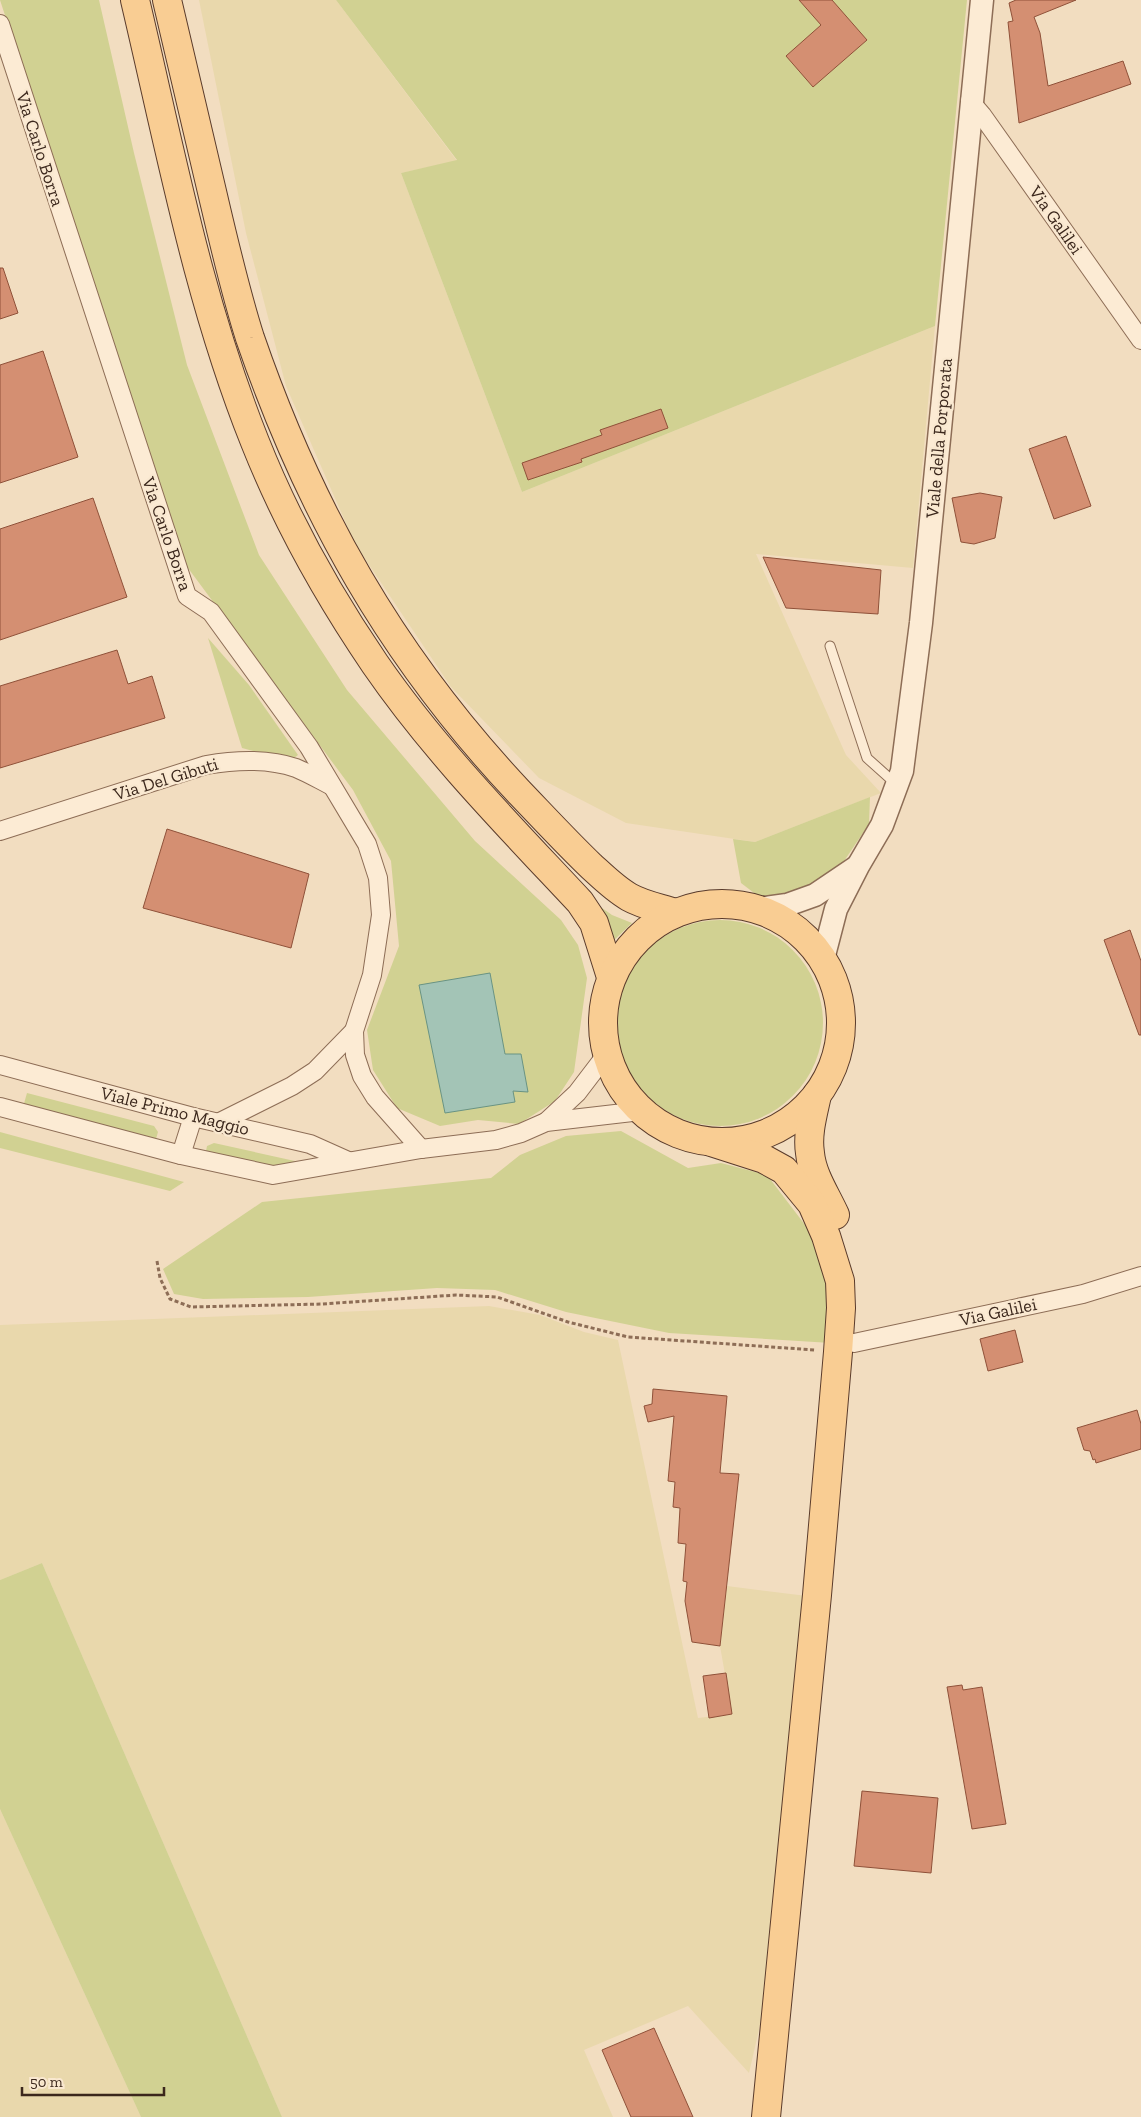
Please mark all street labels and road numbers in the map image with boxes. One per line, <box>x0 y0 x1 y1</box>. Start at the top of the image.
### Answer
street label: Via Carlo Borra <box>11 88 69 209</box>
street label: Via Galilei <box>1024 181 1087 258</box>
street label: Viale della Porporata <box>921 357 957 520</box>
street label: Via Carlo Borra <box>137 473 197 594</box>
street label: Via Del Gibuti <box>110 753 221 806</box>
street label: Viale Primo Maggio <box>97 1082 252 1140</box>
street label: Via Galilei <box>956 1293 1039 1331</box>

